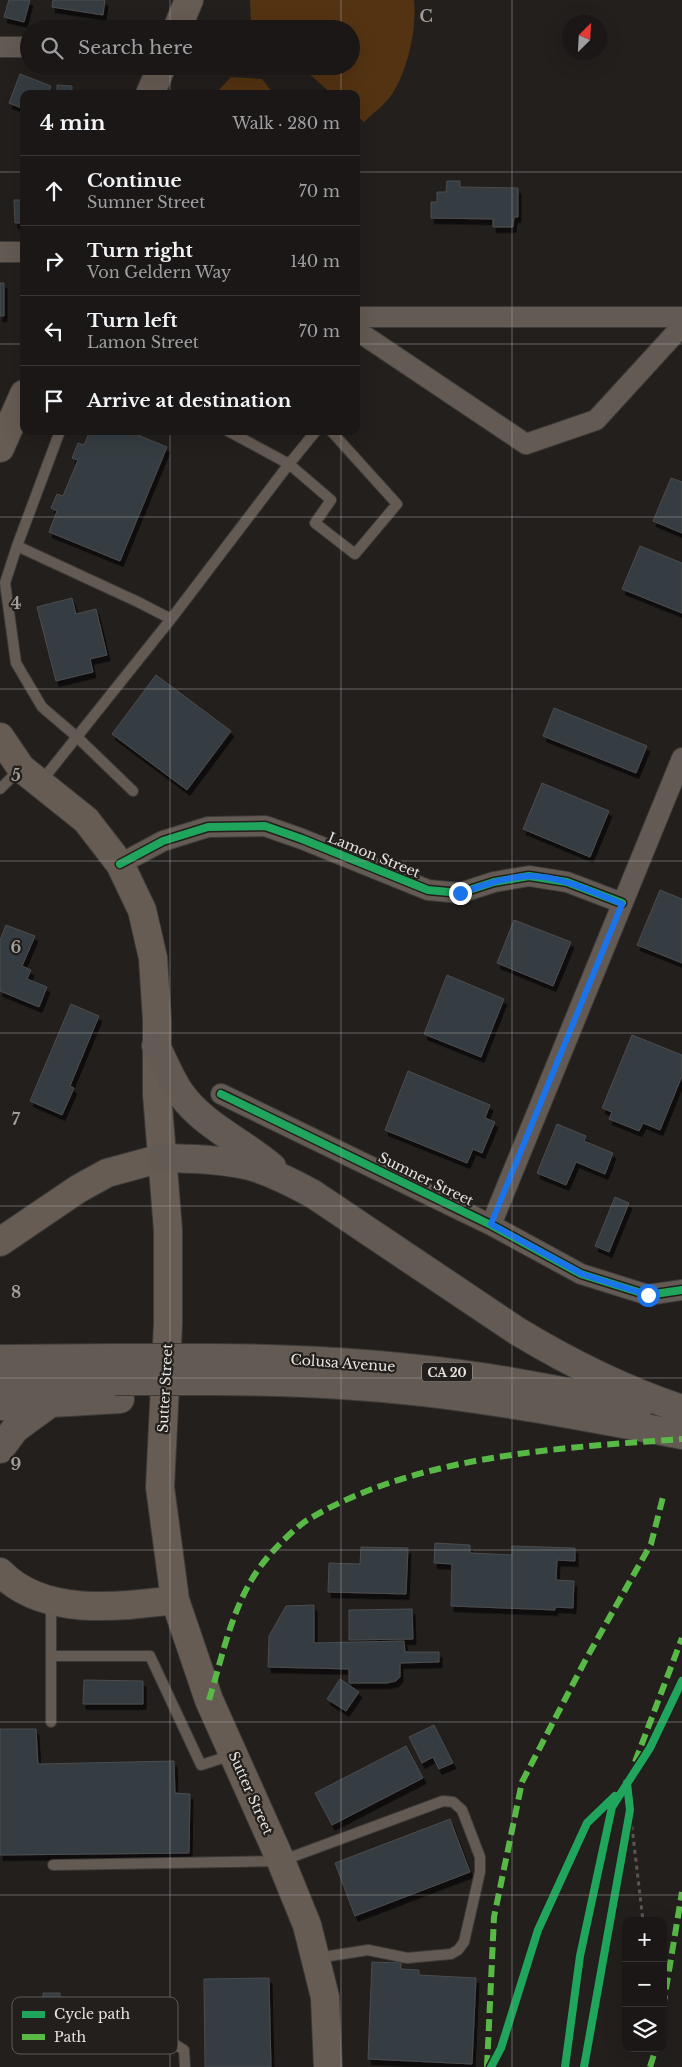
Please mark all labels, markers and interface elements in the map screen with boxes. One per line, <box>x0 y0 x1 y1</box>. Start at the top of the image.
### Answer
text: C <box>419 6 433 26</box>
north arrow <box>562 15 607 60</box>
search box <box>20 20 360 75</box>
icon: search <box>38 34 66 62</box>
text: Search here <box>78 36 193 59</box>
text: 4 min <box>40 110 106 136</box>
text: Walk · 280 m <box>232 113 340 133</box>
text: Continue <box>87 169 182 192</box>
icon: ahead <box>40 177 68 205</box>
text: 70 m <box>299 181 340 201</box>
text: Sumner Street <box>87 192 205 212</box>
text: Turn right <box>87 239 193 262</box>
icon: right <box>40 247 68 275</box>
text: 140 m <box>290 251 340 271</box>
text: Von Geldern Way <box>87 262 231 282</box>
text: Turn left <box>87 309 178 332</box>
icon: left <box>40 317 68 345</box>
text: 70 m <box>299 321 340 341</box>
text: Lamon Street <box>87 332 199 352</box>
icon: arrive <box>40 387 68 415</box>
text: Arrive at destination <box>87 389 291 412</box>
text: 4 <box>11 593 21 613</box>
text: 5 <box>11 765 21 785</box>
street label: Lamon Street <box>325 828 423 882</box>
route end <box>449 882 472 905</box>
text: 6 <box>11 937 22 957</box>
text: 7 <box>12 1109 21 1129</box>
street label: Sumner Street <box>376 1148 477 1210</box>
text: 8 <box>11 1282 21 1302</box>
route start <box>637 1284 660 1307</box>
street label: Sutter Street <box>154 1342 176 1433</box>
street label: Colusa Avenue <box>290 1350 396 1376</box>
road number: CA 20 <box>422 1362 472 1381</box>
text: 9 <box>11 1454 22 1474</box>
street label: Sutter Street <box>225 1748 278 1838</box>
map controls <box>622 1917 667 2052</box>
button: + <box>622 1917 667 1962</box>
button: − <box>622 1962 667 2007</box>
legend <box>12 1997 178 2054</box>
text: Cycle path <box>54 2005 131 2023</box>
button: layers <box>622 2007 667 2052</box>
text: Path <box>54 2028 86 2046</box>

